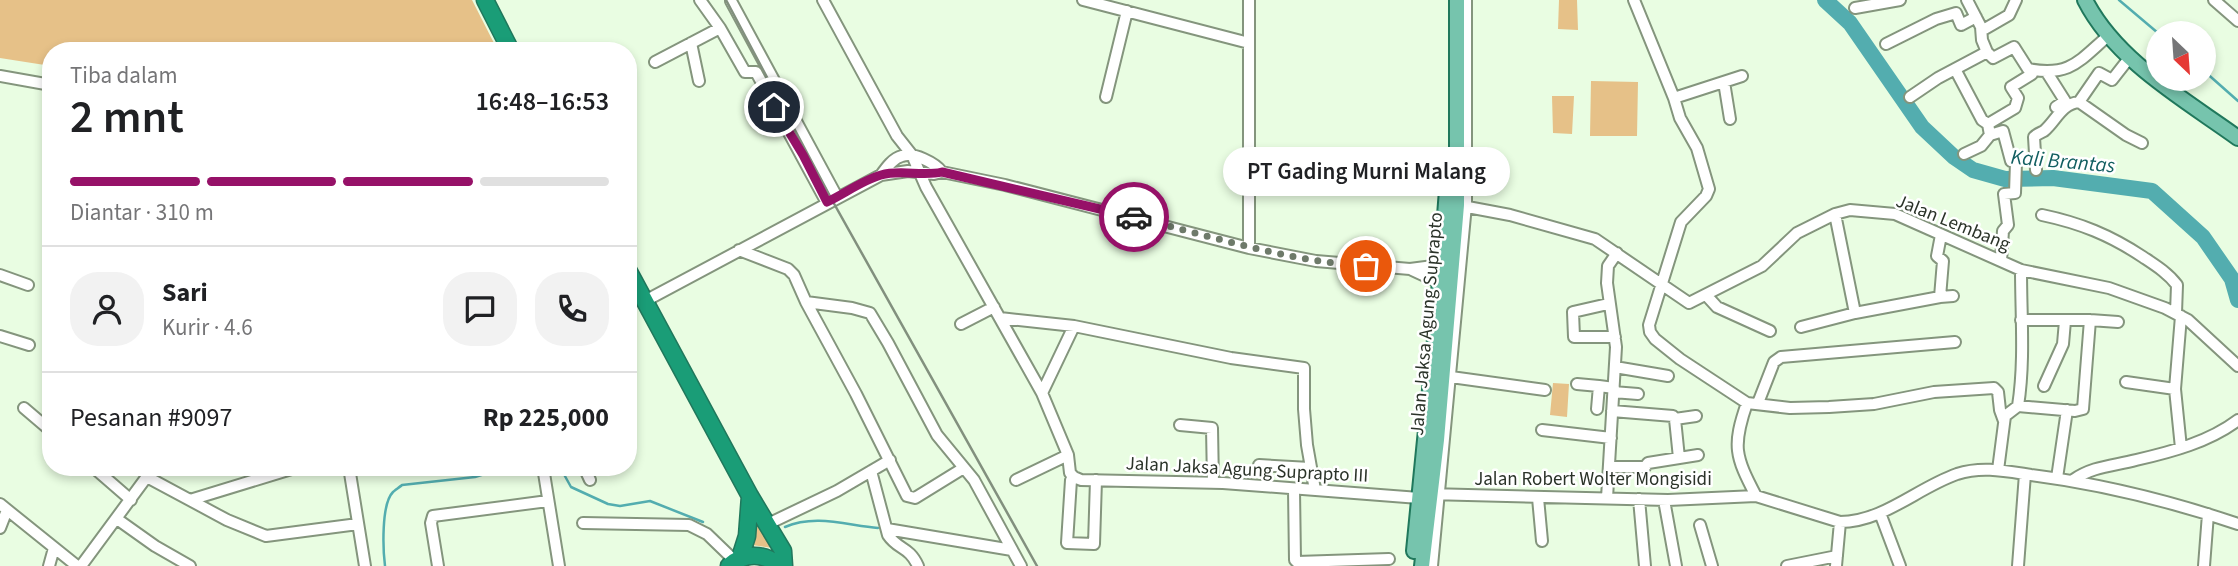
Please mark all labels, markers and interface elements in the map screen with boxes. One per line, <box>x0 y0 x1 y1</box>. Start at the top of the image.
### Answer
north arrow <box>2146 21 2216 91</box>
map controls <box>2146 21 2216 91</box>
text: Tiba dalam <box>70 59 177 92</box>
pin <box>744 77 804 137</box>
text: 16:48–16:53 <box>476 83 609 120</box>
text: 2 mnt <box>70 85 184 150</box>
icon: home <box>755 88 793 126</box>
water label: Kali Brantas <box>2010 141 2116 181</box>
callout: PT Gading Murni Malang <box>1222 147 1510 196</box>
text: PT Gading Murni Malang <box>1247 155 1486 188</box>
courier <box>1099 182 1169 252</box>
street label: Jalan Lembang <box>1892 188 2015 258</box>
text: Diantar · 310 m <box>70 196 214 229</box>
icon: car <box>1115 198 1153 236</box>
street label: Jalan Jaksa Agung Suprapto <box>1404 211 1450 437</box>
pin <box>1336 236 1396 296</box>
icon: bag <box>1347 247 1385 285</box>
button: person <box>70 272 144 346</box>
button: chat <box>443 272 517 346</box>
button: phone <box>535 272 609 346</box>
text: Sari <box>162 274 208 311</box>
text: Kurir · 4.6 <box>162 311 253 344</box>
text: Pesanan #9097 <box>70 399 232 436</box>
text: Rp 225,000 <box>483 399 609 436</box>
street label: Jalan Jaksa Agung Suprapto III <box>1125 450 1369 490</box>
street label: Jalan Robert Wolter Mongisidi <box>1474 466 1712 493</box>

